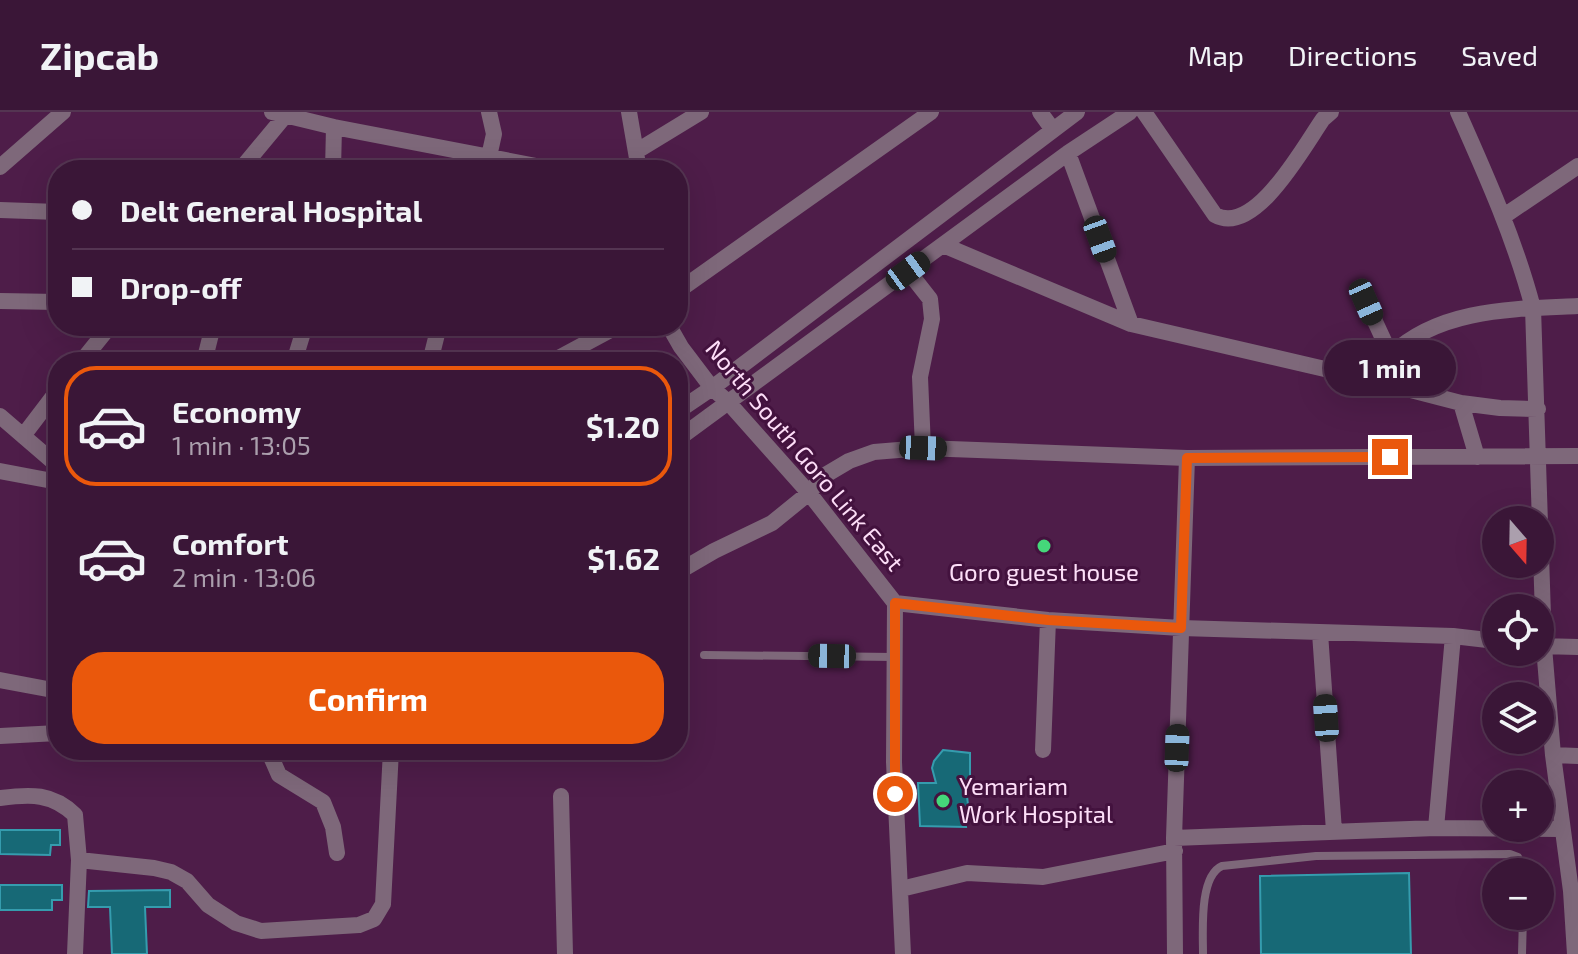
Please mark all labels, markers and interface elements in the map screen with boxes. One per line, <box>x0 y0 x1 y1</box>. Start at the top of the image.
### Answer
text: Zipcab <box>40 32 159 78</box>
text: Map <box>1188 38 1244 72</box>
text: Directions <box>1288 38 1417 72</box>
text: Saved <box>1461 38 1538 72</box>
text: Delt General Hospital <box>120 192 422 228</box>
car <box>1081 212 1119 266</box>
car <box>882 247 934 295</box>
text: Drop-off <box>120 269 242 305</box>
car <box>1345 275 1387 329</box>
street label: North South Goro Link East <box>700 334 910 576</box>
callout: 1 min <box>1324 341 1456 397</box>
text: 1 min <box>1359 352 1421 383</box>
icon: car <box>76 390 148 462</box>
text: Economy <box>172 393 301 429</box>
text: $1.20 <box>586 408 660 444</box>
text: 1 min · 13:05 <box>172 429 311 460</box>
car <box>899 435 947 461</box>
route end <box>1372 439 1408 475</box>
north arrow <box>1482 506 1554 578</box>
map controls <box>1482 506 1554 930</box>
icon: car <box>76 522 148 594</box>
text: Comfort <box>172 525 289 561</box>
marker: Goro guest house <box>1035 537 1053 555</box>
text: $1.62 <box>587 540 660 576</box>
place label: Goro guest house <box>949 557 1139 586</box>
text: 2 min · 13:06 <box>172 561 316 592</box>
button: locate <box>1482 594 1554 666</box>
car <box>808 644 856 668</box>
button: Confirm <box>72 652 664 744</box>
button: layers <box>1482 682 1554 754</box>
car <box>1312 693 1340 743</box>
car <box>1164 724 1190 772</box>
button: + <box>1482 770 1554 842</box>
place label: Yemariam Work Hospital <box>959 771 1113 828</box>
route start <box>877 776 913 812</box>
marker: Yemariam Work Hospital <box>934 792 952 810</box>
button: − <box>1482 858 1554 930</box>

